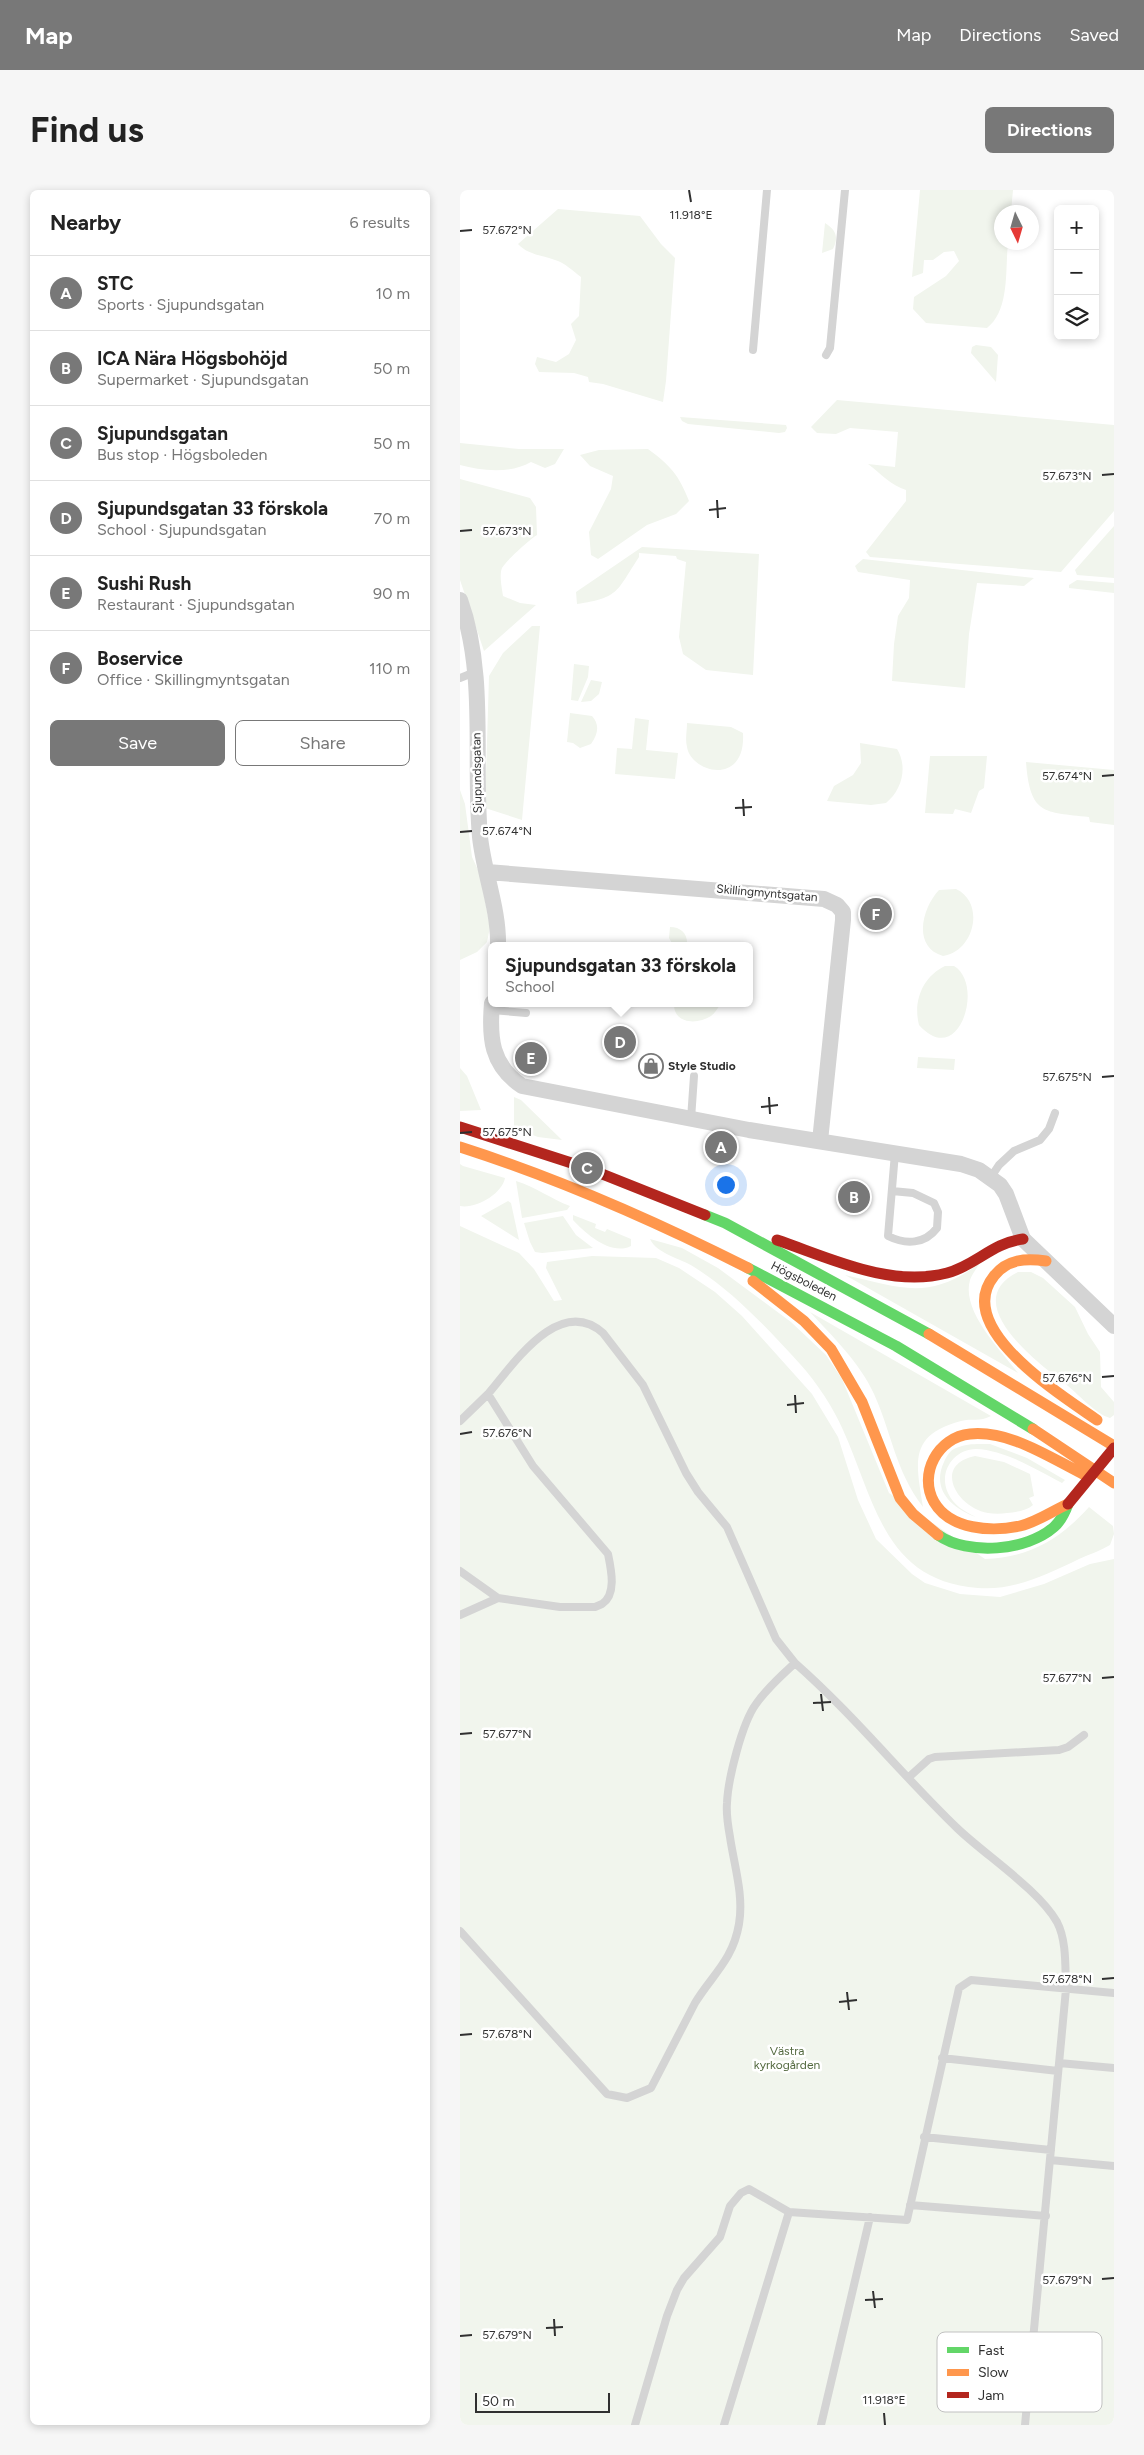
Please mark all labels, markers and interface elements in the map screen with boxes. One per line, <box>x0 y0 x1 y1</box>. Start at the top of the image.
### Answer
text: Map <box>25 21 73 50</box>
text: Map <box>896 24 931 46</box>
text: Directions <box>959 24 1041 46</box>
text: Saved <box>1069 24 1119 46</box>
button: Directions <box>985 107 1114 153</box>
text: Find us <box>30 109 144 151</box>
north arrow <box>994 205 1039 250</box>
map controls <box>1054 205 1099 340</box>
button: + <box>1054 205 1099 250</box>
text: 11.918°E <box>669 208 713 222</box>
text: Nearby <box>50 210 121 235</box>
text: 6 results <box>349 213 410 232</box>
text: 57.672°N <box>482 223 532 237</box>
button: − <box>1054 250 1099 295</box>
text: STC <box>97 272 133 295</box>
text: A <box>60 284 72 303</box>
text: 10 m <box>376 284 410 303</box>
text: Sports · Sjupundsgatan <box>97 295 264 314</box>
button: layers <box>1054 295 1099 340</box>
text: ICA Nära Högsbohöjd <box>97 347 288 370</box>
text: B <box>61 359 71 378</box>
text: 50 m <box>373 359 410 378</box>
text: Supermarket · Sjupundsgatan <box>97 370 309 389</box>
text: Sjupundsgatan <box>97 422 228 445</box>
text: C <box>60 434 72 453</box>
text: 50 m <box>373 434 410 453</box>
text: Bus stop · Högsboleden <box>97 445 267 464</box>
text: 57.673°N <box>1042 469 1092 483</box>
text: Sjupundsgatan 33 förskola <box>97 497 328 520</box>
text: D <box>60 509 72 528</box>
text: 70 m <box>374 509 410 528</box>
text: School · Sjupundsgatan <box>97 520 266 539</box>
text: 57.673°N <box>482 524 532 538</box>
text: Sushi Rush <box>97 572 191 595</box>
text: E <box>61 584 71 603</box>
text: 90 m <box>373 584 410 603</box>
text: Restaurant · Sjupundsgatan <box>97 595 295 614</box>
text: Boservice <box>97 647 183 670</box>
text: F <box>62 659 70 678</box>
text: 110 m <box>369 659 410 678</box>
text: Office · Skillingmyntsgatan <box>97 670 290 689</box>
button: Save <box>50 720 225 766</box>
button: Share <box>235 720 410 766</box>
street label: Sjupundsgatan <box>469 732 485 814</box>
text: 57.674°N <box>1042 769 1092 783</box>
text: 57.674°N <box>482 824 532 838</box>
street label: Skillingmyntsgatan <box>716 882 818 904</box>
pin: F <box>860 895 892 933</box>
popup <box>488 942 753 1007</box>
text: Sjupundsgatan 33 förskola <box>505 954 736 977</box>
text: School <box>505 977 554 996</box>
pin: D <box>604 1023 636 1061</box>
pin: E <box>515 1039 547 1077</box>
shop icon: Style Studio <box>638 1053 664 1079</box>
place label: Style Studio <box>668 1059 736 1073</box>
text: 57.675°N <box>1042 1070 1092 1084</box>
text: 57.675°N <box>482 1125 532 1139</box>
pin: A <box>705 1128 737 1166</box>
pin: C <box>571 1149 603 1187</box>
your location <box>713 1172 739 1198</box>
pin: B <box>838 1178 870 1216</box>
street label: Högsboleden <box>769 1258 840 1304</box>
text: 57.676°N <box>1042 1371 1092 1385</box>
text: 57.676°N <box>482 1426 532 1440</box>
text: 57.677°N <box>1042 1671 1092 1685</box>
text: 57.677°N <box>482 1727 532 1741</box>
text: 57.678°N <box>1042 1972 1092 1986</box>
text: 57.678°N <box>482 2027 532 2041</box>
park label: Västra kyrkogården <box>754 2044 820 2072</box>
text: 57.679°N <box>1042 2273 1092 2287</box>
text: 57.679°N <box>482 2328 532 2342</box>
legend <box>937 2332 1102 2412</box>
text: Fast <box>978 2342 1004 2359</box>
text: Slow <box>978 2364 1009 2381</box>
text: Jam <box>978 2387 1004 2404</box>
scale bar <box>475 2390 610 2413</box>
text: 50 m <box>482 2393 514 2410</box>
text: 11.918°E <box>862 2393 906 2407</box>

